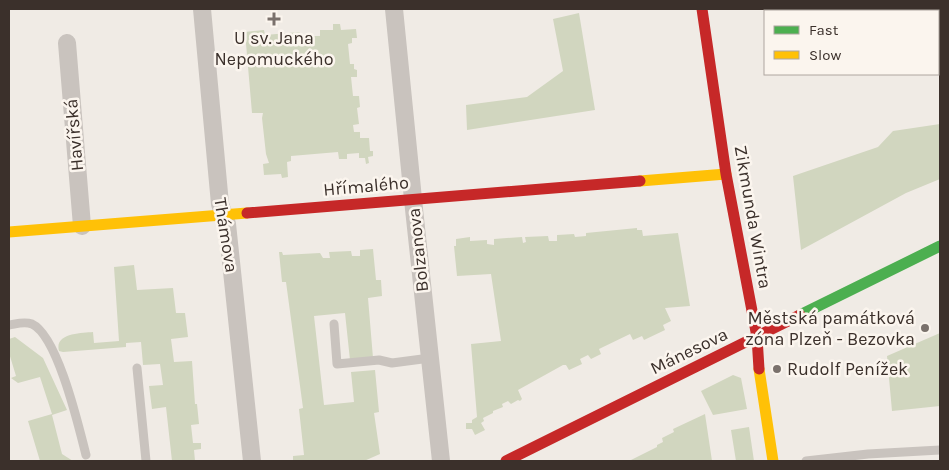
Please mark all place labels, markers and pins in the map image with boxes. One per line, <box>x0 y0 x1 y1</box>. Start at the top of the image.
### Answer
marker: U sv. Jana Nepomuckého <box>268 13 280 25</box>
place label: U sv. Jana Nepomuckého <box>214 27 334 70</box>
place label: Městská památková zóna Plzeň - Bezovka <box>745 307 915 350</box>
marker: Městská památková zóna Plzeň - Bezovka <box>919 322 931 334</box>
place label: Rudolf Penížek <box>787 358 908 380</box>
marker: Rudolf Penížek <box>771 363 783 375</box>

